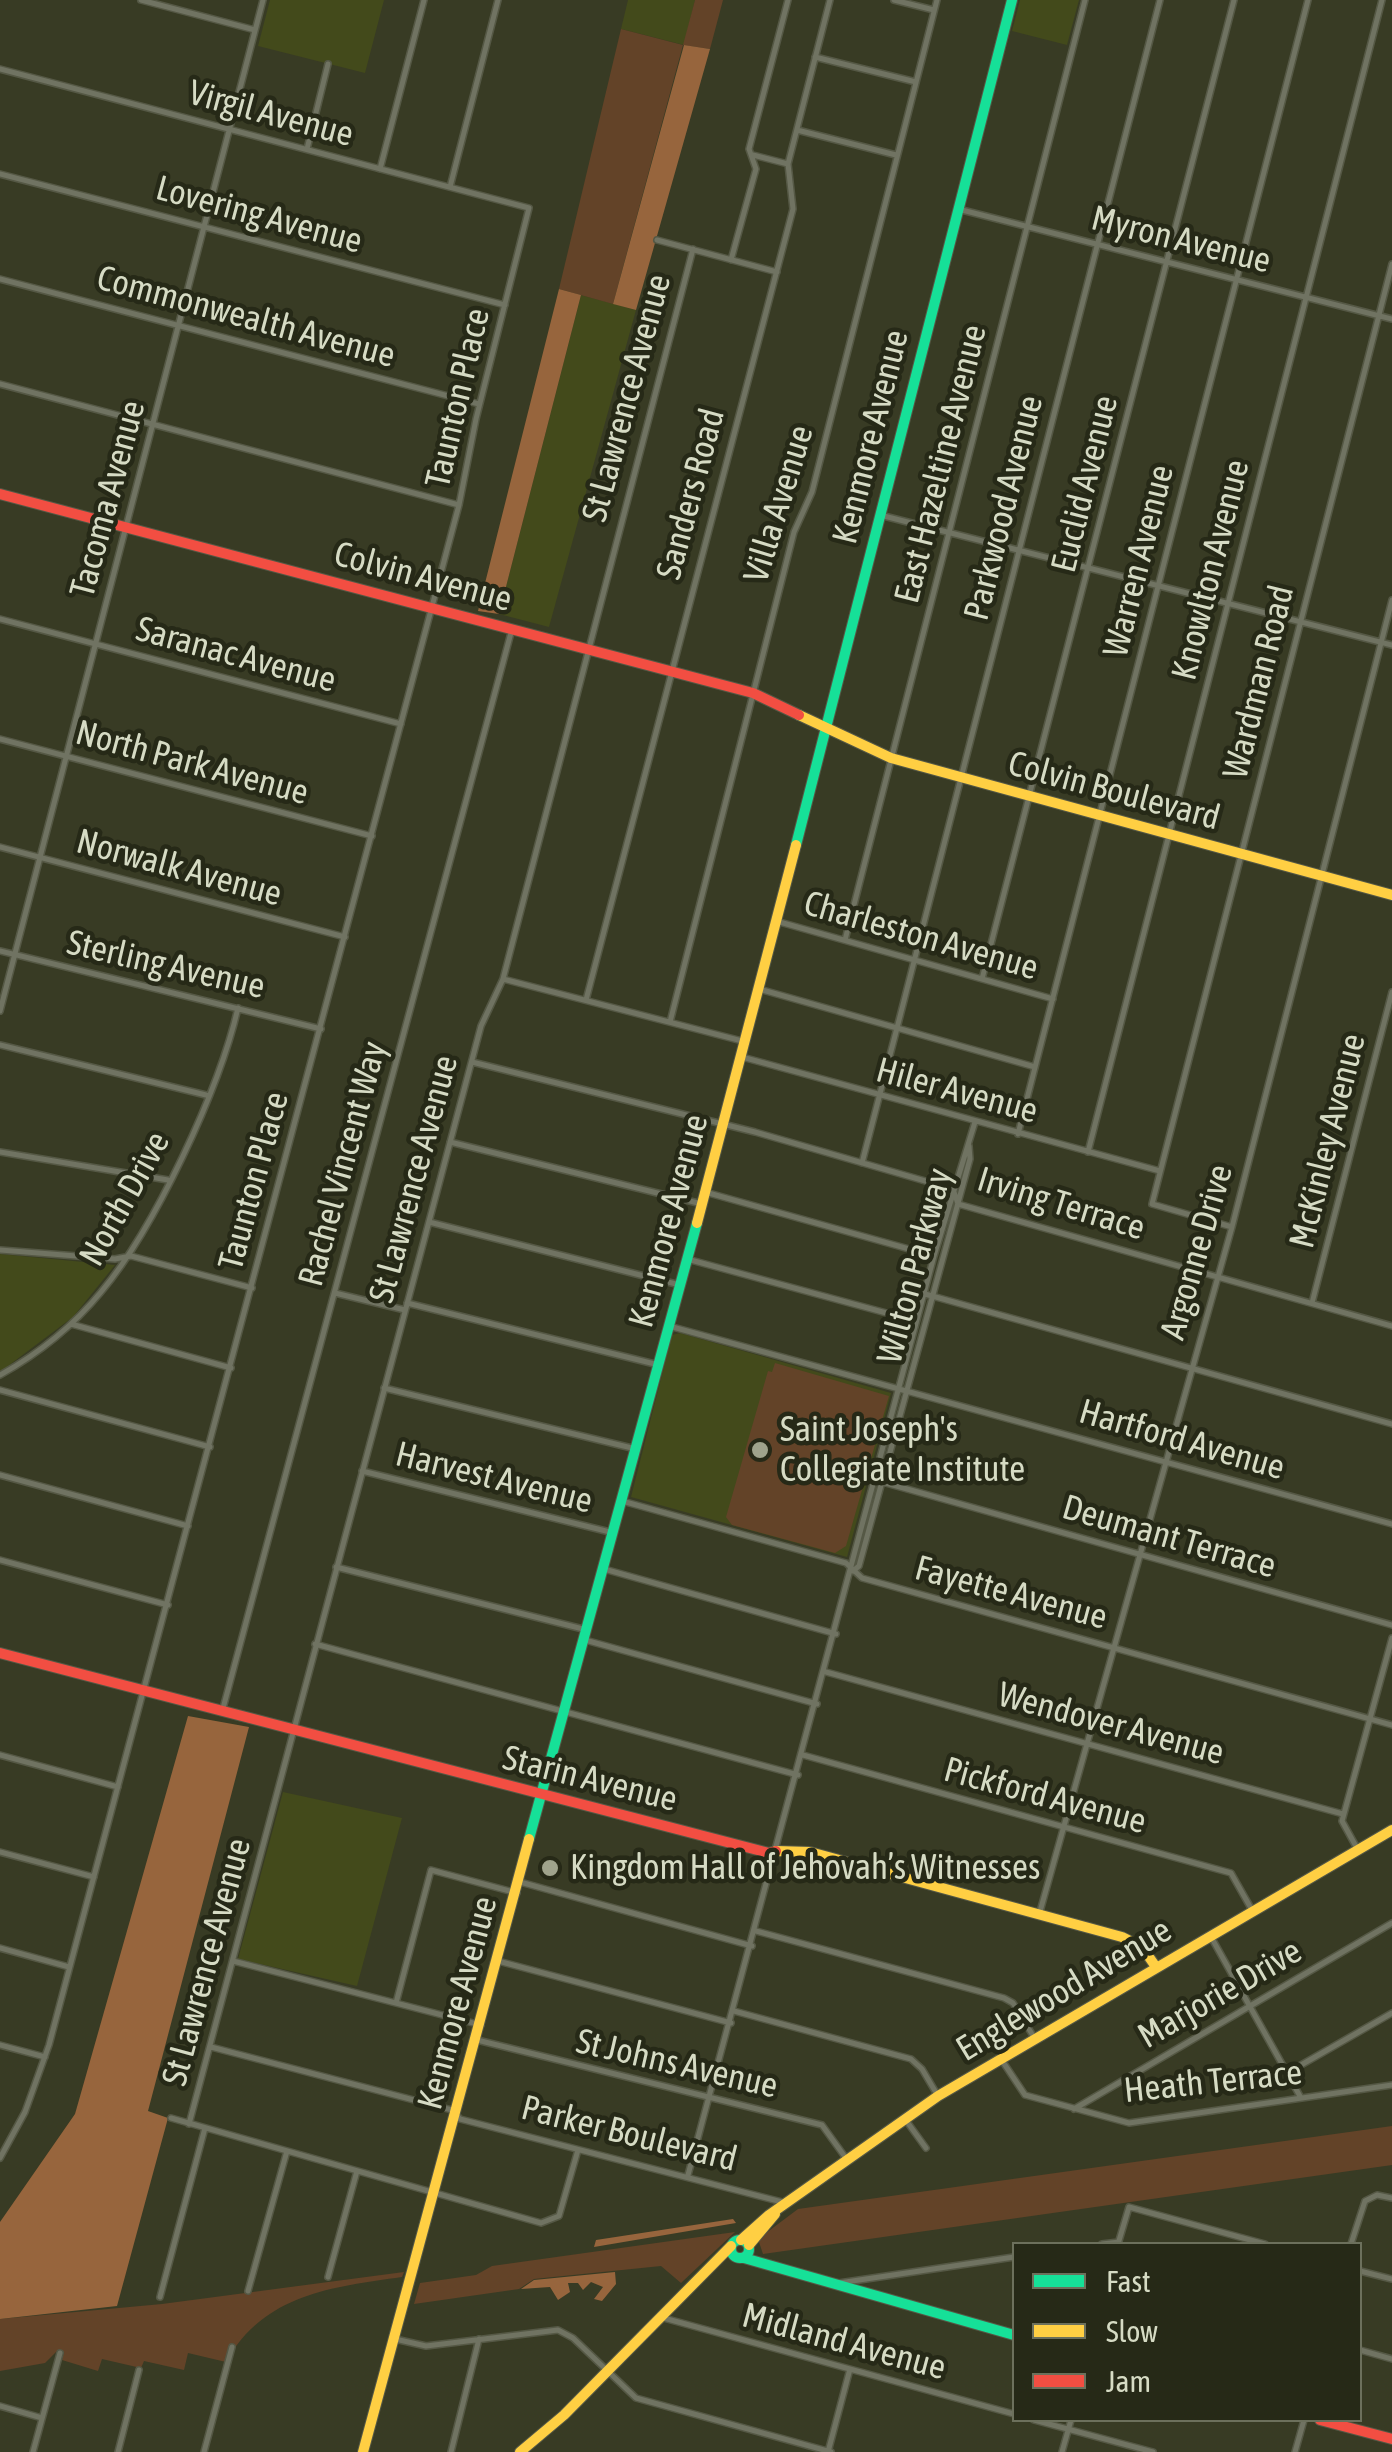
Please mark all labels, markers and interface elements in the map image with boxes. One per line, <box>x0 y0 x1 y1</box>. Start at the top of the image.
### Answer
street label: Virgil Avenue <box>184 72 358 156</box>
street label: Lovering Avenue <box>151 167 367 263</box>
street label: Myron Avenue <box>1087 197 1275 283</box>
street label: Commonwealth Avenue <box>92 257 400 377</box>
street label: St Lawrence Avenue <box>574 270 680 526</box>
street label: Taunton Place <box>417 304 499 492</box>
street label: East Hazeltine Avenue <box>886 321 996 607</box>
street label: Kenmore Avenue <box>824 326 918 548</box>
street label: Parkwood Avenue <box>956 391 1052 625</box>
street label: Euclid Avenue <box>1043 391 1127 577</box>
street label: Tacoma Avenue <box>62 396 154 602</box>
street label: Sanders Road <box>648 404 734 584</box>
street label: Villa Avenue <box>735 421 823 587</box>
street label: Knowlton Avenue <box>1163 456 1259 684</box>
street label: Warren Avenue <box>1095 461 1183 661</box>
street label: Colvin Avenue <box>330 533 516 621</box>
street label: Wardman Road <box>1215 581 1303 783</box>
street label: Saranac Avenue <box>132 608 340 702</box>
street label: North Park Avenue <box>71 712 313 814</box>
street label: Colvin Boulevard <box>1004 743 1224 839</box>
street label: Norwalk Avenue <box>72 820 286 916</box>
street label: Charleston Avenue <box>799 883 1043 989</box>
street label: Sterling Avenue <box>63 922 269 1008</box>
street label: McKinley Avenue <box>1281 1030 1375 1252</box>
street label: Rachel Vincent Way <box>290 1037 396 1291</box>
street label: Hiler Avenue <box>872 1049 1042 1133</box>
street label: St Lawrence Avenue <box>361 1051 467 1307</box>
street label: Taunton Place <box>210 1087 298 1275</box>
street label: Kenmore Avenue <box>620 1110 718 1332</box>
street label: North Drive <box>71 1125 179 1273</box>
street label: Irving Terrace <box>972 1159 1150 1249</box>
street label: Argonne Drive <box>1152 1160 1242 1344</box>
street label: Wilton Parkway <box>869 1164 961 1368</box>
street label: Hartford Avenue <box>1075 1391 1289 1489</box>
place label: Saint Joseph's Collegiate Institute <box>780 1409 1025 1491</box>
street label: Harvest Avenue <box>391 1433 597 1523</box>
marker: Saint Joseph's Collegiate Institute <box>749 1439 771 1461</box>
street label: Deumant Terrace <box>1058 1487 1280 1587</box>
street label: Fayette Avenue <box>910 1547 1112 1639</box>
street label: Wendover Avenue <box>994 1674 1228 1774</box>
street label: Starin Avenue <box>499 1737 681 1821</box>
street label: Pickford Avenue <box>939 1749 1151 1843</box>
street label: St Lawrence Avenue <box>154 1834 260 2090</box>
place label: Kingdom Hall of Jehovah’s Witnesses <box>570 1847 1040 1889</box>
marker: Kingdom Hall of Jehovah’s Witnesses <box>539 1857 561 1879</box>
street label: Kenmore Avenue <box>409 1892 507 2114</box>
street label: Englewood Avenue <box>949 1909 1179 2071</box>
street label: Marjorie Drive <box>1131 1930 1309 2058</box>
street label: St Johns Avenue <box>572 2020 782 2108</box>
street label: Heath Terrace <box>1122 2052 1304 2112</box>
street label: Parker Boulevard <box>517 2087 741 2181</box>
legend <box>1012 2242 1362 2422</box>
text: Fast <box>1106 2264 1151 2298</box>
street label: Midland Avenue <box>738 2295 950 2389</box>
text: Slow <box>1106 2314 1158 2348</box>
text: Jam <box>1106 2364 1151 2398</box>

